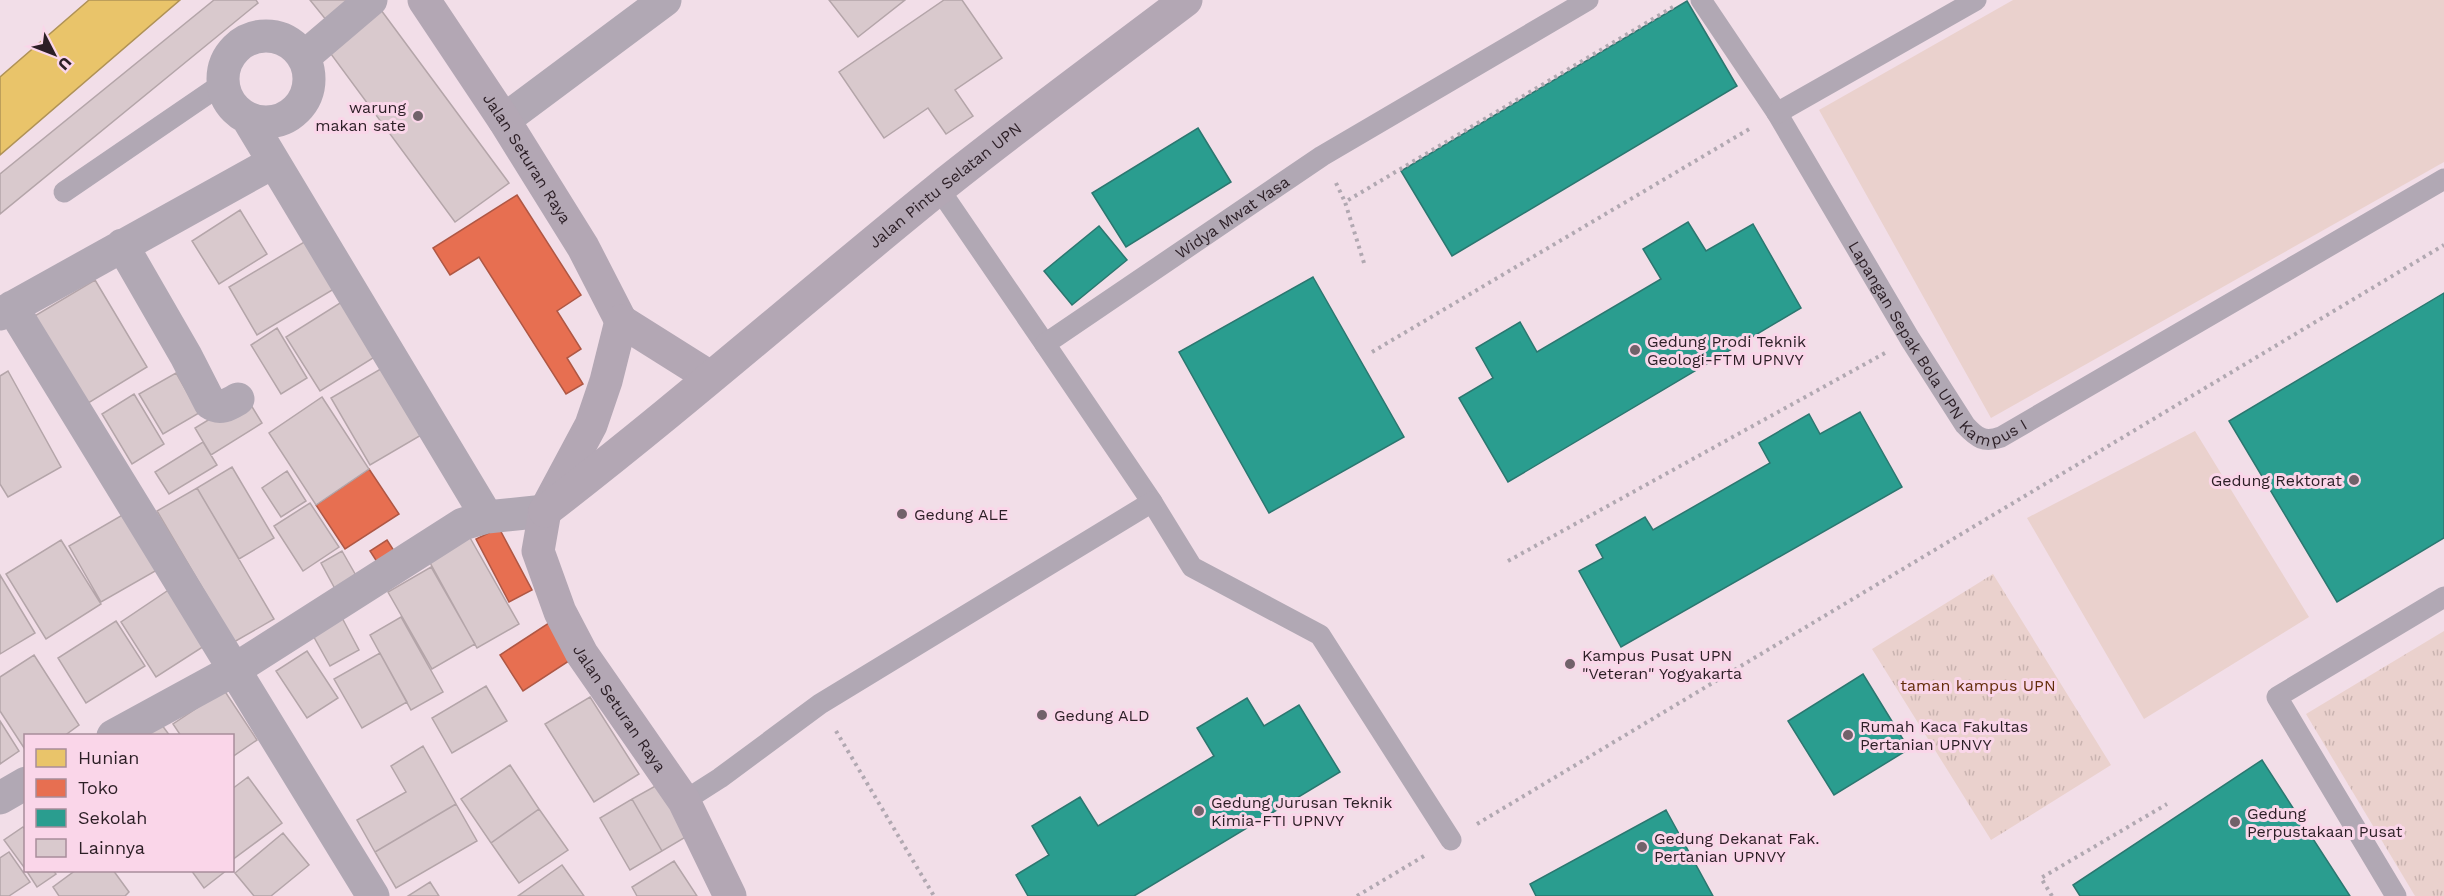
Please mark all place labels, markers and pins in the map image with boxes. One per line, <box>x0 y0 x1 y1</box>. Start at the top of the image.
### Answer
place label: warung makan sate <box>315 98 406 135</box>
marker: warung makan sate <box>411 109 425 123</box>
place label: Gedung Prodi Teknik Geologi-FTM UPNVY <box>1647 332 1806 369</box>
marker: Gedung Prodi Teknik Geologi-FTM UPNVY <box>1628 343 1642 357</box>
place label: Gedung Rektorat <box>2211 471 2342 490</box>
marker: Gedung Rektorat <box>2347 473 2361 487</box>
place label: Gedung ALE <box>914 505 1008 524</box>
marker: Gedung ALE <box>895 507 909 521</box>
place label: Kampus Pusat UPN "Veteran" Yogyakarta <box>1582 646 1742 683</box>
marker: Kampus Pusat UPN "Veteran" Yogyakarta <box>1563 657 1577 671</box>
place label: Gedung ALD <box>1054 706 1150 725</box>
marker: Gedung ALD <box>1035 708 1049 722</box>
place label: Rumah Kaca Fakultas Pertanian UPNVY <box>1860 717 2028 754</box>
marker: Rumah Kaca Fakultas Pertanian UPNVY <box>1841 728 1855 742</box>
place label: Gedung Jurusan Teknik Kimia-FTI UPNVY <box>1211 793 1392 830</box>
marker: Gedung Jurusan Teknik Kimia-FTI UPNVY <box>1192 804 1206 818</box>
place label: Gedung Perpustakaan Pusat <box>2247 804 2403 841</box>
marker: Gedung Perpustakaan Pusat <box>2228 815 2242 829</box>
place label: Gedung Dekanat Fak. Pertanian UPNVY <box>1654 829 1819 866</box>
marker: Gedung Dekanat Fak. Pertanian UPNVY <box>1635 840 1649 854</box>

